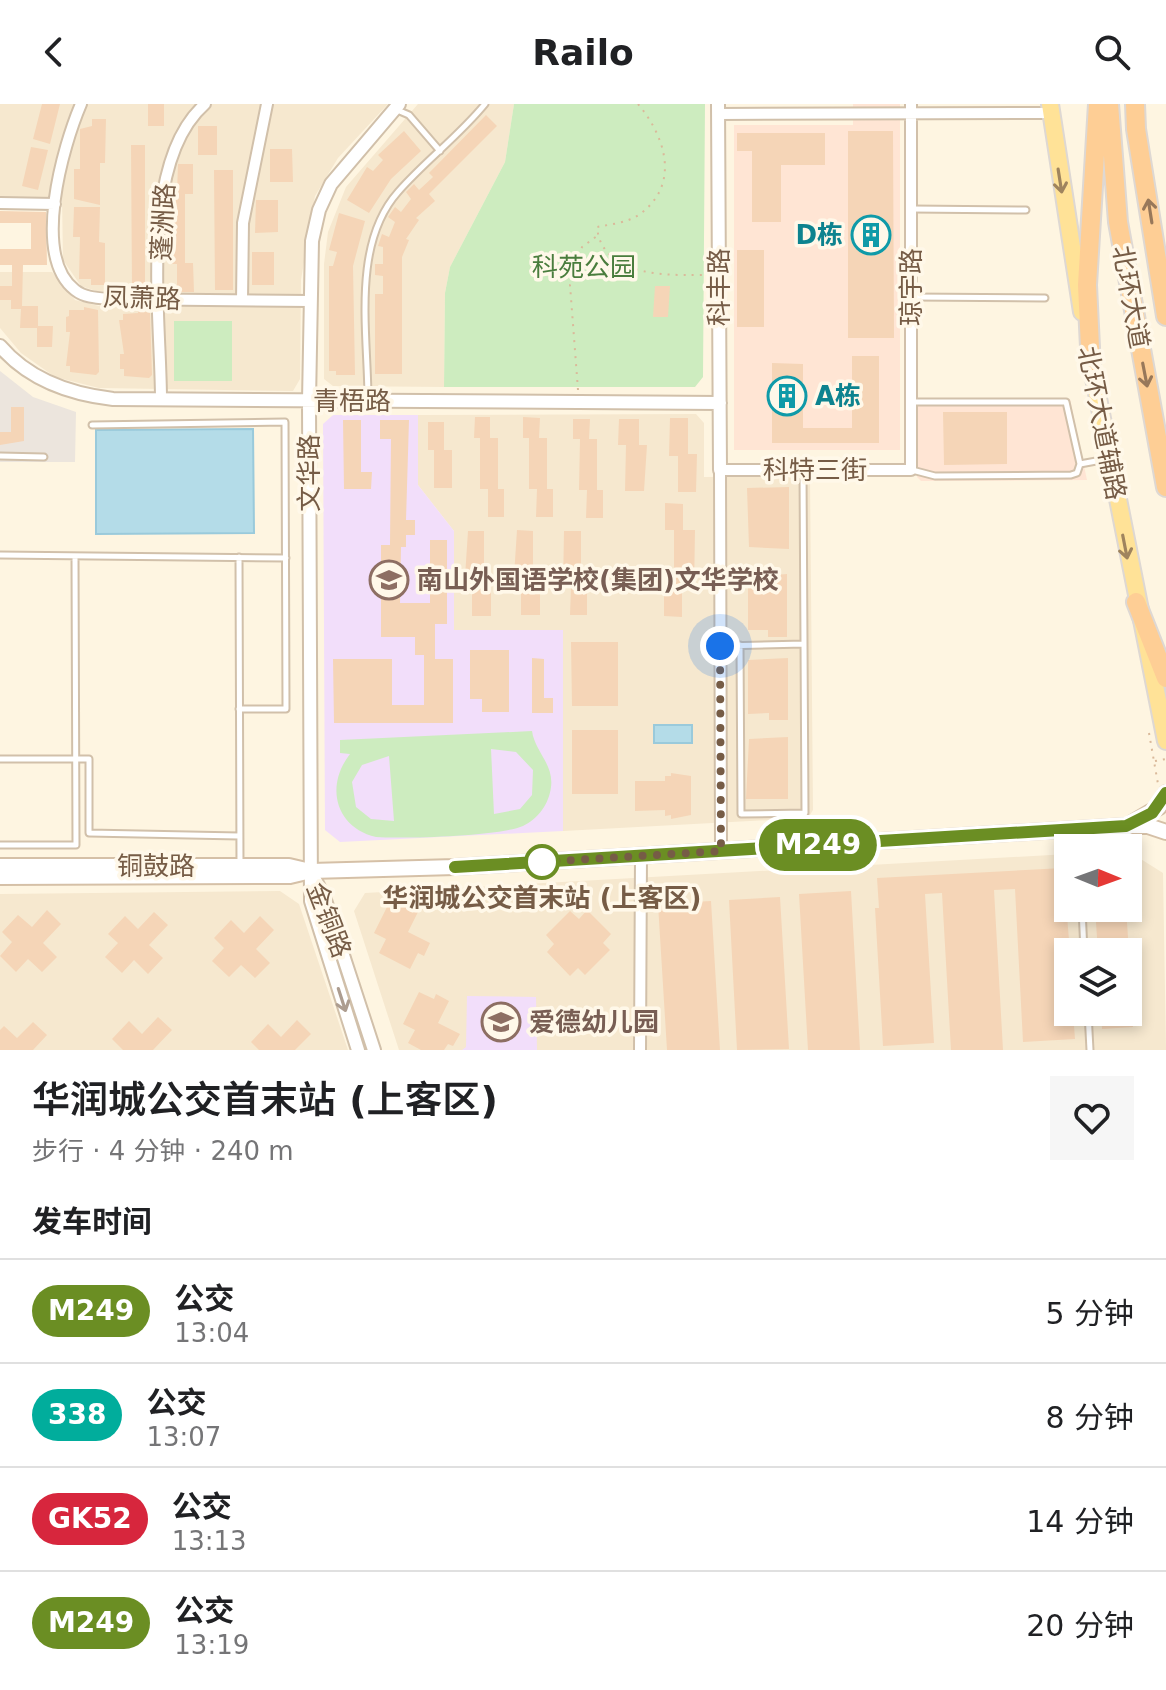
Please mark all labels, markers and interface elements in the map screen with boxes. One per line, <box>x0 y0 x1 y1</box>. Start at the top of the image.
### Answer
icon: back <box>32 30 76 74</box>
icon: search <box>1090 30 1134 74</box>
text: Railo <box>532 32 634 73</box>
one-way arrow <box>1053 168 1068 193</box>
street label: 蓬洲路 <box>146 182 180 262</box>
one-way arrow <box>1141 199 1156 224</box>
building icon: D栋 <box>850 214 892 256</box>
place label: D栋 <box>795 220 843 250</box>
street label: 北环大道 <box>1107 243 1155 351</box>
street label: 科丰路 <box>704 248 734 326</box>
street label: 琼宇路 <box>896 248 926 326</box>
park label: 科苑公园 <box>532 252 636 282</box>
street label: 凤萧路 <box>102 282 182 314</box>
street label: 北环大道辅路 <box>1072 344 1132 502</box>
one-way arrow <box>1138 362 1153 388</box>
building icon: A栋 <box>766 375 808 417</box>
place label: A栋 <box>815 381 861 411</box>
street label: 青梧路 <box>313 386 391 416</box>
street label: 文华路 <box>294 434 324 512</box>
street label: 科特三街 <box>763 455 867 485</box>
one-way arrow <box>1119 534 1134 560</box>
school or university icon: 南山外国语学校(集团)文华学校 <box>368 559 410 601</box>
place label: 南山外国语学校(集团)文华学校 <box>417 565 779 595</box>
your location <box>700 626 740 666</box>
line badge: M249 <box>762 819 874 871</box>
text: M249 <box>775 828 861 861</box>
north arrow <box>1054 834 1142 922</box>
map controls <box>1054 834 1142 1026</box>
marker: 华润城公交首末站 (上客区) <box>525 845 559 879</box>
street label: 铜鼓路 <box>117 851 195 881</box>
street label: 金铜路 <box>301 878 357 962</box>
place label: 华润城公交首末站 (上客区) <box>383 883 701 913</box>
button: layers <box>1054 938 1142 1026</box>
one-way arrow <box>335 987 350 1013</box>
school or university icon: 爱德幼儿园 <box>480 1001 522 1043</box>
place label: 爱德幼儿园 <box>529 1007 659 1037</box>
button: heart <box>1050 1076 1134 1160</box>
text: 华润城公交首末站 (上客区) <box>32 1078 498 1122</box>
text: 步行 · 4 分钟 · 240 m <box>32 1136 294 1166</box>
text: 发车时间 <box>32 1204 152 1239</box>
text: 公交 <box>174 1281 234 1316</box>
text: M249 <box>48 1294 134 1327</box>
text: 5 分钟 <box>1045 1296 1134 1331</box>
text: 13:04 <box>174 1318 249 1348</box>
text: 公交 <box>146 1385 206 1420</box>
text: 338 <box>48 1398 106 1431</box>
text: 8 分钟 <box>1045 1400 1134 1435</box>
text: 13:07 <box>146 1422 221 1452</box>
text: 公交 <box>172 1489 232 1524</box>
text: GK52 <box>48 1502 132 1535</box>
text: 14 分钟 <box>1026 1504 1134 1539</box>
text: 13:13 <box>172 1526 247 1556</box>
text: 公交 <box>174 1593 234 1628</box>
text: M249 <box>48 1606 134 1639</box>
text: 20 分钟 <box>1026 1608 1134 1643</box>
text: 13:19 <box>174 1630 249 1660</box>

